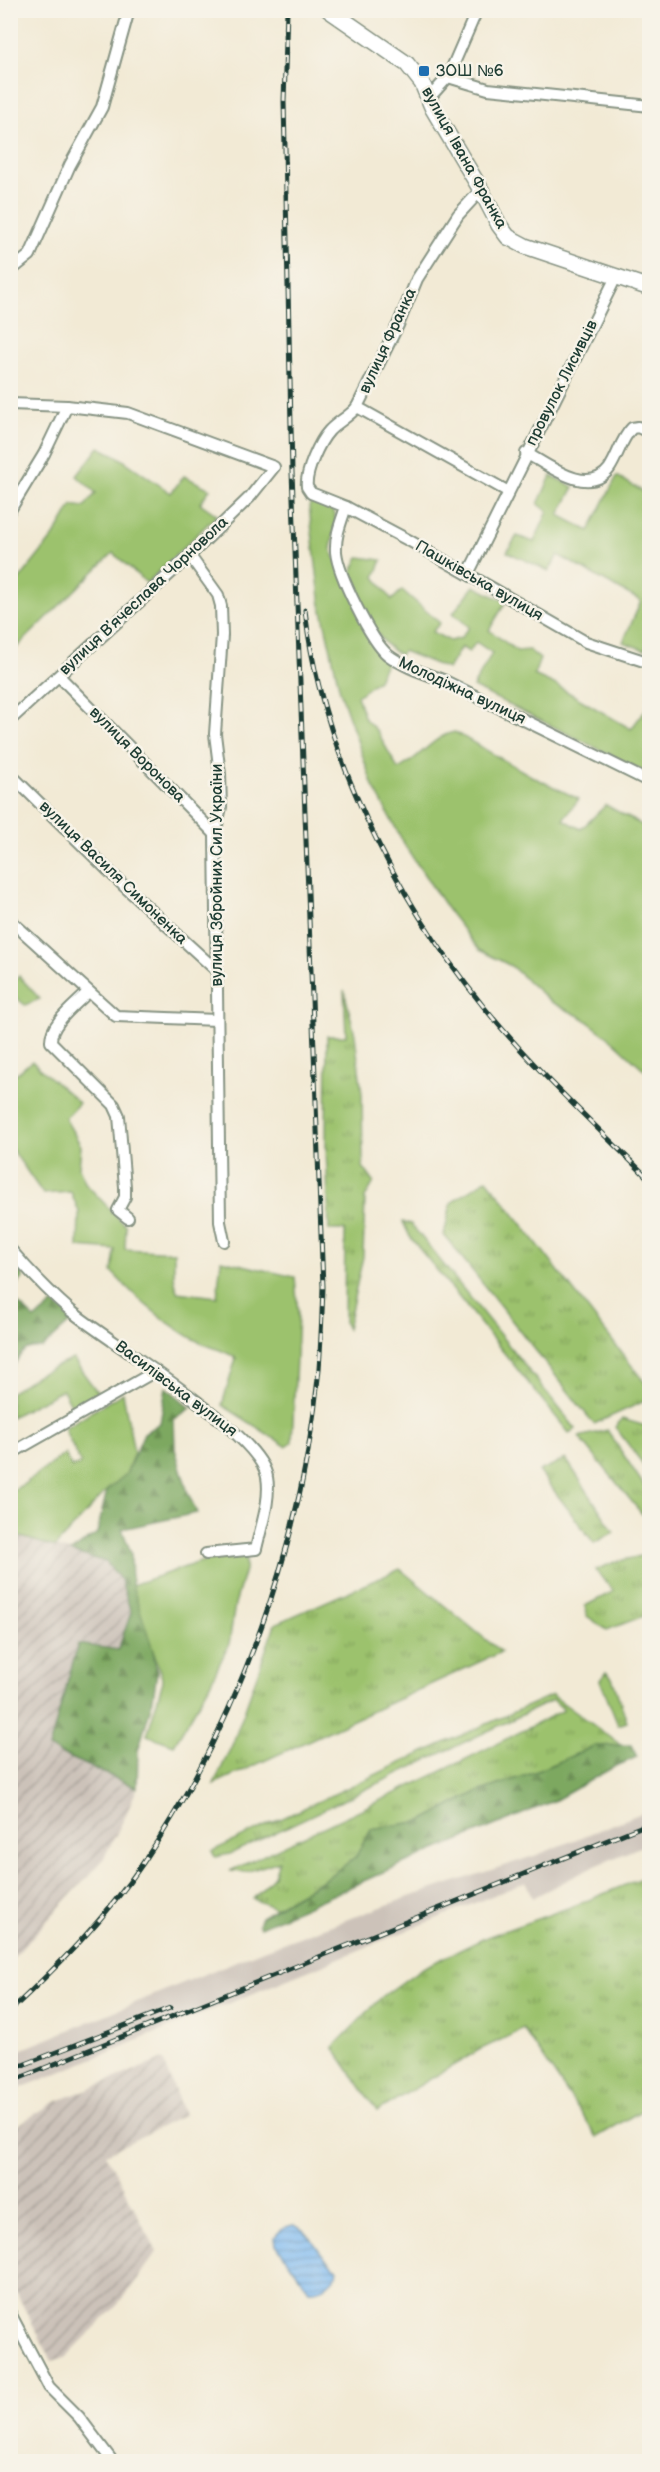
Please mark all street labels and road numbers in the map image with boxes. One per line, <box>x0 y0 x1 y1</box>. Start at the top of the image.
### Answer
street label: вулиця Івана Франка <box>417 84 511 233</box>
street label: вулиця Франка <box>355 285 421 397</box>
street label: провулок Лисивців <box>522 316 602 449</box>
street label: вулиця Вʼячеслава Чорновола <box>56 512 233 679</box>
street label: Пашківська вулиця <box>412 537 546 625</box>
street label: Молодіжна вулиця <box>395 653 529 729</box>
street label: вулиця Воронова <box>85 703 189 807</box>
street label: вулиця Збройних Сил України <box>208 764 227 986</box>
street label: вулиця Василя Симоненка <box>35 797 191 949</box>
street label: Василівська вулиця <box>111 1337 241 1441</box>

